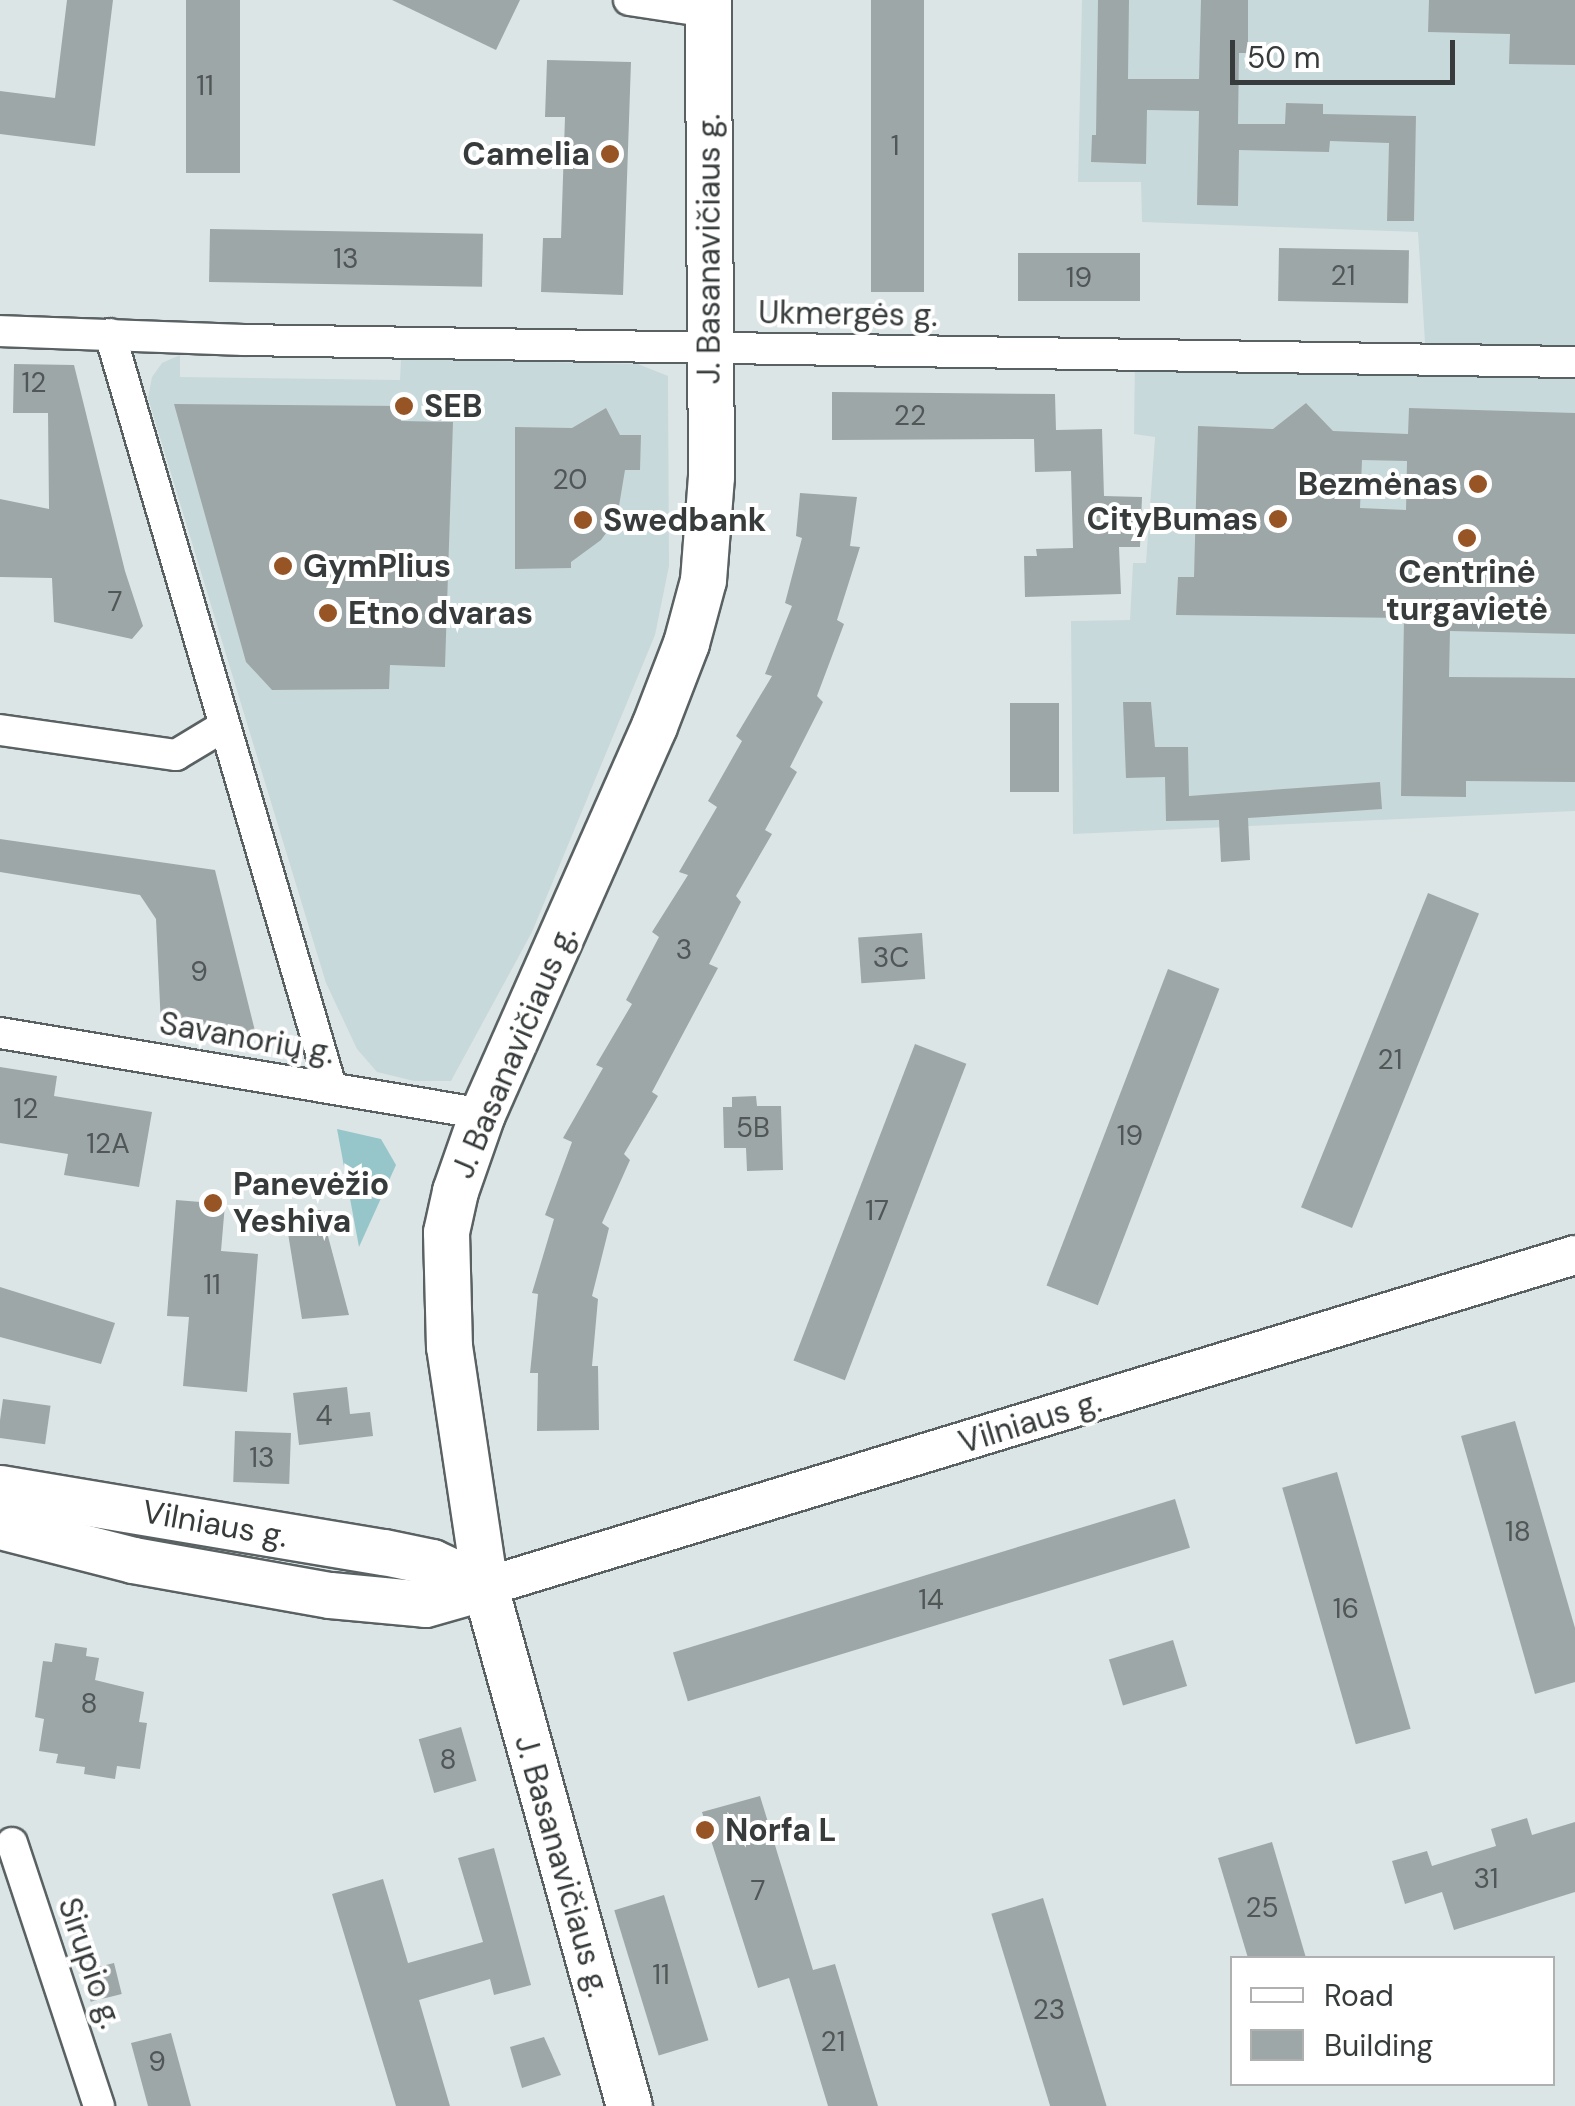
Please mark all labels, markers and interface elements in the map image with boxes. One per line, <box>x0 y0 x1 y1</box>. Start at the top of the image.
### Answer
scale bar <box>1235 20 1460 82</box>
text: 50 m <box>1247 38 1321 77</box>
house number: 11 <box>196 69 214 103</box>
street label: J. Basanavičiaus g. <box>690 114 728 384</box>
house number: 1 <box>891 129 899 163</box>
place label: Camelia <box>462 135 590 173</box>
marker: Camelia <box>599 143 621 165</box>
house number: 13 <box>333 242 359 276</box>
house number: 21 <box>1331 259 1355 293</box>
house number: 19 <box>1066 261 1092 295</box>
street label: Ukmergės g. <box>758 293 938 335</box>
house number: 12 <box>22 366 46 400</box>
place label: SEB <box>424 387 482 425</box>
marker: SEB <box>393 395 415 417</box>
house number: 22 <box>894 399 926 433</box>
house number: 20 <box>553 463 587 497</box>
place label: Bezmėnas <box>1298 465 1458 503</box>
marker: Bezmėnas <box>1467 473 1489 495</box>
place label: CityBumas <box>1086 500 1258 538</box>
place label: Swedbank <box>603 501 766 539</box>
marker: CityBumas <box>1267 508 1289 530</box>
marker: Swedbank <box>572 509 594 531</box>
marker: Centrinė turgavietė <box>1456 527 1478 549</box>
place label: GymPlius <box>303 547 451 585</box>
place label: Centrinė turgavietė <box>1386 554 1548 629</box>
marker: GymPlius <box>272 555 294 577</box>
house number: 7 <box>108 585 122 619</box>
place label: Etno dvaras <box>348 594 533 632</box>
marker: Etno dvaras <box>317 602 339 624</box>
street label: J. Basanavičiaus g. <box>443 920 585 1184</box>
house number: 3 <box>676 933 692 967</box>
house number: 3C <box>873 941 909 975</box>
house number: 9 <box>190 955 208 989</box>
street label: Savanorių g. <box>157 1004 337 1072</box>
house number: 21 <box>1378 1043 1402 1077</box>
house number: 12 <box>14 1092 38 1126</box>
house number: 5B <box>736 1111 770 1145</box>
house number: 19 <box>1117 1119 1143 1153</box>
house number: 12A <box>86 1127 130 1161</box>
place label: Panevėžio Yeshiva <box>233 1166 389 1241</box>
marker: Panevėžio Yeshiva <box>202 1192 224 1214</box>
house number: 17 <box>865 1194 889 1228</box>
house number: 11 <box>203 1268 221 1302</box>
street label: Vilniaus g. <box>954 1382 1106 1462</box>
house number: 4 <box>316 1399 332 1433</box>
house number: 13 <box>249 1441 275 1475</box>
street label: Vilniaus g. <box>139 1492 291 1556</box>
house number: 18 <box>1505 1515 1531 1549</box>
house number: 14 <box>918 1583 944 1617</box>
house number: 16 <box>1333 1592 1359 1626</box>
house number: 8 <box>80 1687 98 1721</box>
street label: J. Basanavičiaus g. <box>506 1731 618 2001</box>
house number: 8 <box>439 1743 457 1777</box>
place label: Norfa L <box>725 1811 836 1849</box>
marker: Norfa L <box>694 1819 716 1841</box>
house number: 31 <box>1474 1862 1498 1896</box>
house number: 7 <box>751 1874 765 1908</box>
house number: 25 <box>1245 1891 1279 1925</box>
street label: Sirupio g. <box>50 1893 130 2033</box>
legend <box>1230 1956 1555 2086</box>
house number: 11 <box>652 1958 670 1992</box>
text: Road <box>1324 1976 1394 2015</box>
house number: 23 <box>1033 1993 1065 2027</box>
house number: 21 <box>821 2025 845 2059</box>
text: Building <box>1324 2026 1433 2065</box>
house number: 9 <box>148 2045 166 2079</box>

